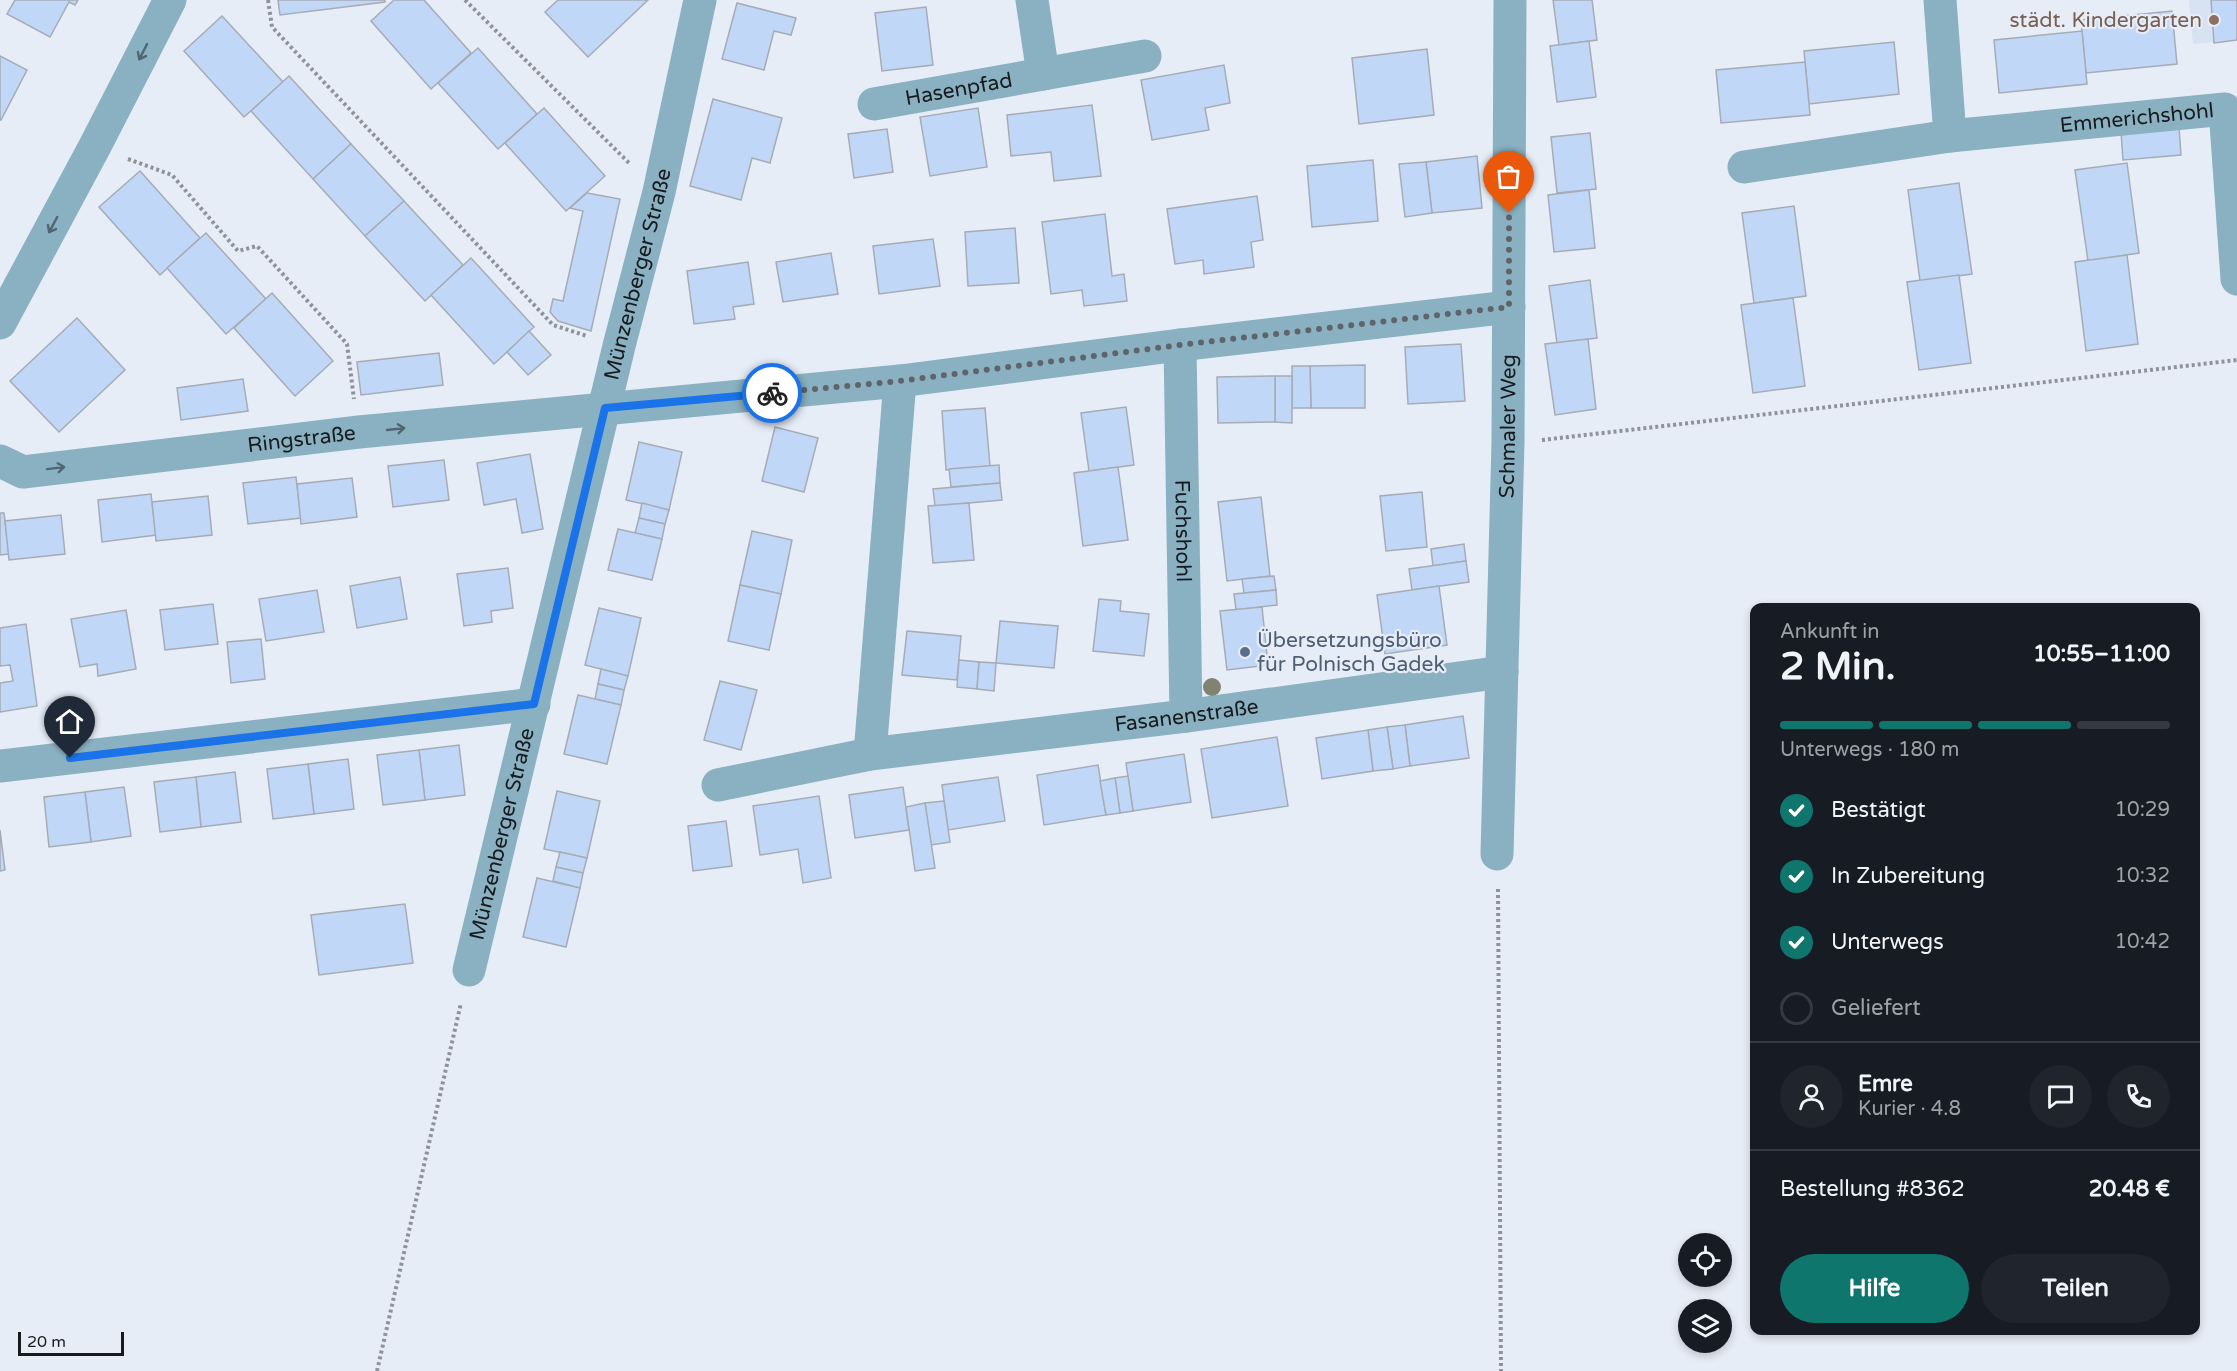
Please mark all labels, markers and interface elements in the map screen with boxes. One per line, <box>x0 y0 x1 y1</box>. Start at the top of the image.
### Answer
place label: städt. Kindergarten <box>2009 8 2202 33</box>
marker: städt. Kindergarten <box>2207 13 2221 27</box>
one-way arrow <box>137 43 149 60</box>
street label: Hasenpfad <box>903 68 1014 111</box>
street label: Emmerichshohl <box>2059 98 2215 138</box>
pin <box>1483 151 1534 213</box>
icon: bag <box>1492 160 1525 193</box>
street label: Münzenberger Straße <box>599 166 677 383</box>
one-way arrow <box>47 216 59 233</box>
street label: Schmaler Weg <box>1495 354 1521 499</box>
courier <box>742 363 802 423</box>
icon: bike <box>756 377 789 410</box>
street label: Ringstraße <box>246 420 357 458</box>
one-way arrow <box>385 423 405 434</box>
one-way arrow <box>45 462 65 473</box>
street label: Fuchshohl <box>1169 480 1196 582</box>
text: Ankunft in <box>1780 620 1879 644</box>
place label: Übersetzungsbüro für Polnisch Gadek <box>1257 628 1445 677</box>
text: 10:55–11:00 <box>2033 641 2170 667</box>
text: 2 Min. <box>1780 643 1896 690</box>
marker: Übersetzungsbüro für Polnisch Gadek <box>1238 645 1252 659</box>
street label: Fasanenstraße <box>1113 694 1260 737</box>
pin <box>44 696 95 758</box>
icon: home <box>53 705 86 738</box>
street label: Münzenberger Straße <box>465 725 540 943</box>
text: Unterwegs · 180 m <box>1780 738 1959 762</box>
icon: check <box>1780 794 1813 827</box>
text: Bestätigt <box>1831 797 1926 823</box>
text: 10:29 <box>2115 798 2170 822</box>
icon: check <box>1780 860 1813 893</box>
text: In Zubereitung <box>1831 863 1985 889</box>
text: 10:32 <box>2115 864 2170 888</box>
icon: check <box>1780 926 1813 959</box>
text: Unterwegs <box>1831 929 1944 955</box>
text: 10:42 <box>2115 930 2170 954</box>
text: Geliefert <box>1831 995 1921 1021</box>
button: person <box>1780 1065 1843 1128</box>
button: chat <box>2029 1065 2092 1128</box>
button: phone <box>2107 1065 2170 1128</box>
text: Emre <box>1858 1071 1913 1097</box>
text: Kurier · 4.8 <box>1858 1097 1961 1121</box>
text: Bestellung #8362 <box>1780 1176 1965 1202</box>
text: 20.48 € <box>2089 1176 2170 1202</box>
map controls <box>1678 1233 1732 1353</box>
button: locate <box>1678 1233 1732 1287</box>
button: Hilfe <box>1780 1254 1969 1323</box>
button: Teilen <box>1981 1254 2170 1323</box>
button: layers <box>1678 1299 1732 1353</box>
scale bar <box>18 1329 124 1356</box>
text: 20 m <box>27 1332 66 1352</box>

